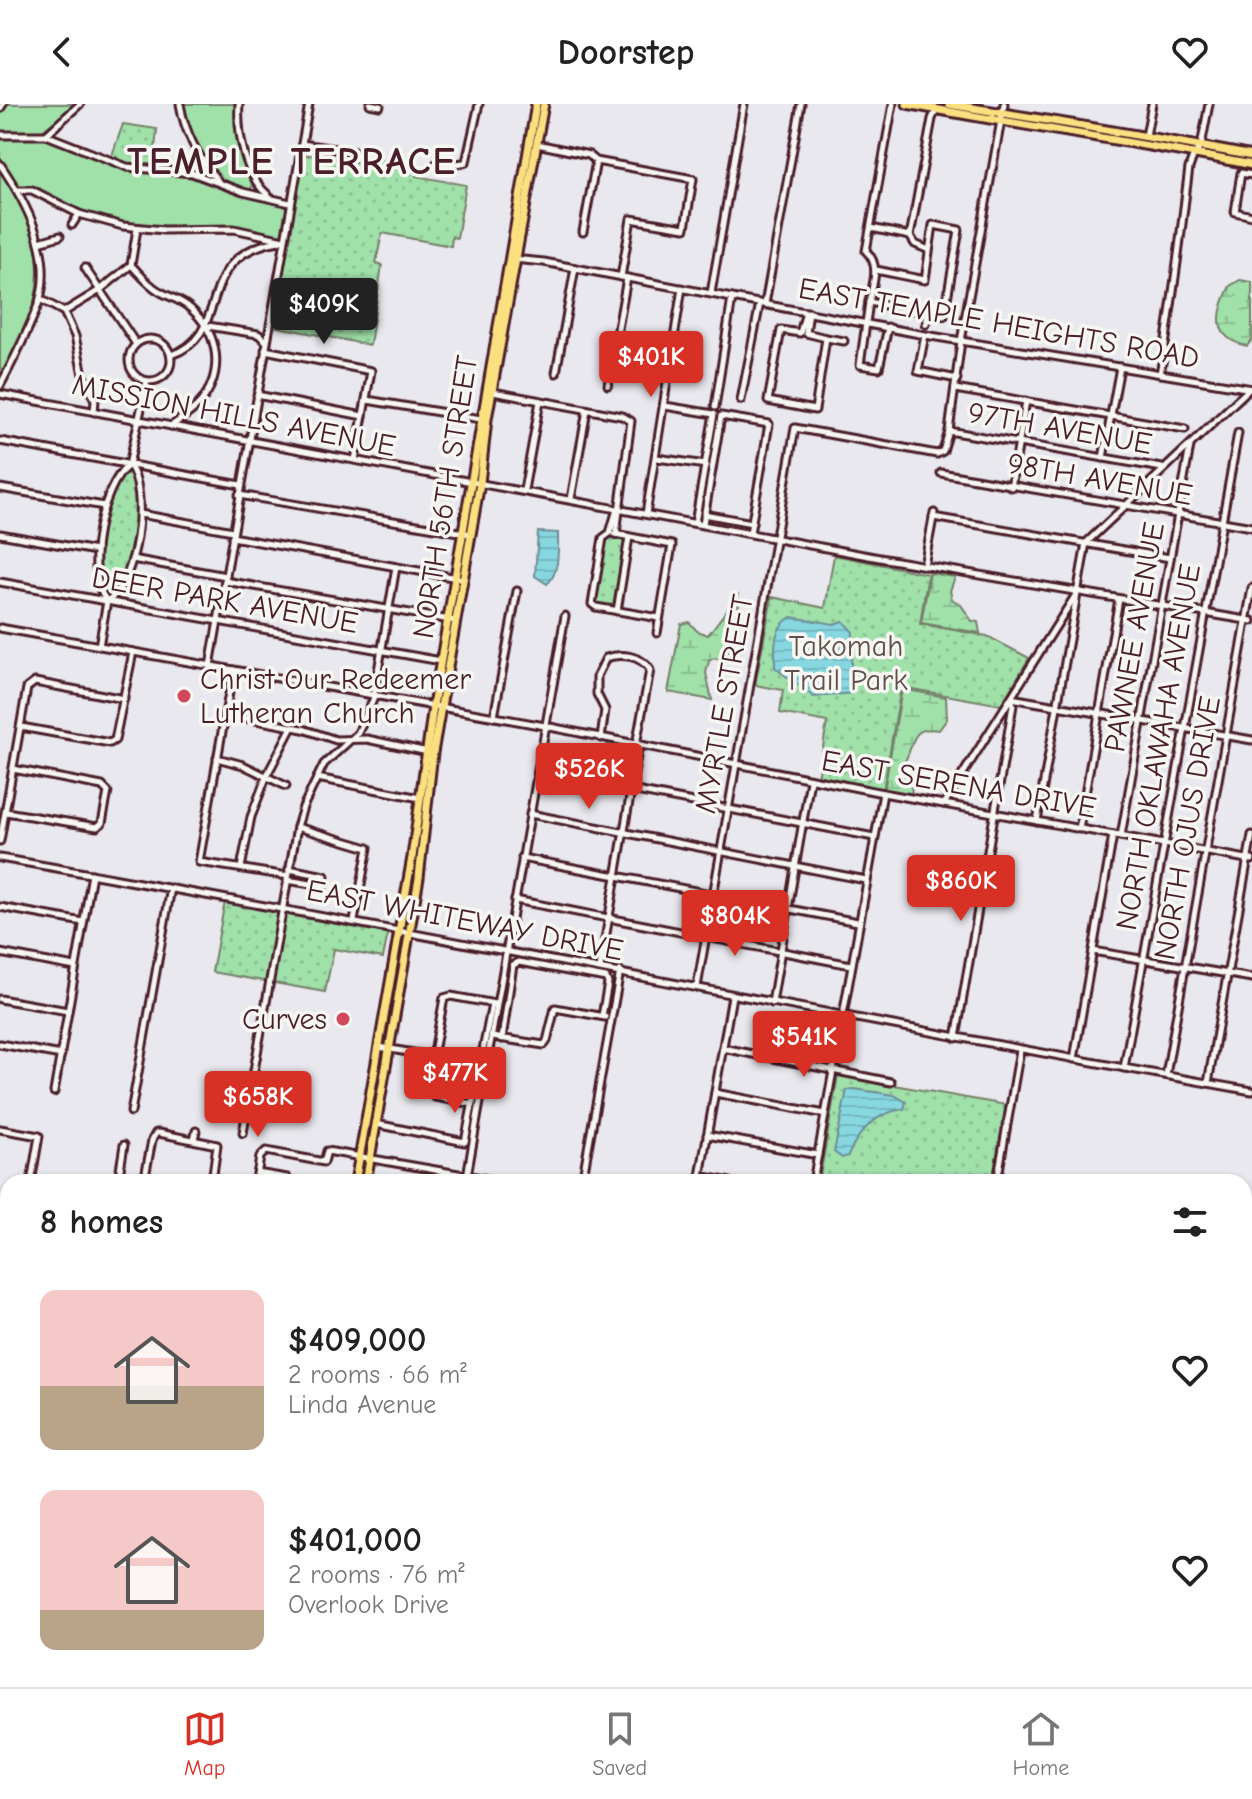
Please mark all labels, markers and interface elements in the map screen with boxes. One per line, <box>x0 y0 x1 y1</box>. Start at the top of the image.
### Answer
icon: back <box>40 30 84 74</box>
icon: heart <box>1168 30 1212 74</box>
text: Doorstep <box>558 32 694 73</box>
district label: TEMPLE TERRACE <box>127 140 457 184</box>
street label: EAST TEMPLE HEIGHTS ROAD <box>796 271 1202 376</box>
pin: $409K <box>268 278 380 346</box>
text: $409K <box>289 289 359 319</box>
pin: $401K <box>595 331 707 399</box>
text: $401K <box>617 342 685 372</box>
street label: NORTH 56TH STREET <box>406 353 485 641</box>
street label: MISSION HILLS AVENUE <box>69 367 399 464</box>
street label: 97TH AVENUE <box>965 395 1155 462</box>
street label: 98TH AVENUE <box>1004 446 1195 513</box>
street label: PAWNEE AVENUE <box>1097 520 1172 755</box>
street label: DEER PARK AVENUE <box>89 560 361 641</box>
street label: NORTH OKLAWAHA AVENUE <box>1109 561 1208 933</box>
street label: MYRTLE STREET <box>688 592 761 816</box>
park label: Takomah Trail Park <box>784 629 908 698</box>
place label: Christ Our Redeemer Lutheran Church <box>200 662 471 731</box>
marker: Christ Our Redeemer Lutheran Church <box>175 687 193 705</box>
street label: NORTH OJUS DRIVE <box>1147 693 1228 963</box>
pin: $526K <box>533 743 645 811</box>
street label: EAST SERENA DRIVE <box>819 743 1099 826</box>
text: $526K <box>554 754 624 784</box>
pin: $860K <box>905 855 1017 923</box>
text: $860K <box>925 866 997 896</box>
street label: EAST WHITEWAY DRIVE <box>304 873 626 968</box>
pin: $804K <box>679 890 791 958</box>
text: $804K <box>700 901 770 931</box>
place label: Curves <box>242 1002 327 1037</box>
marker: Curves <box>334 1010 352 1028</box>
pin: $541K <box>748 1011 860 1079</box>
text: $541K <box>771 1022 837 1052</box>
pin: $477K <box>399 1047 511 1115</box>
text: $477K <box>422 1058 488 1088</box>
pin: $658K <box>202 1071 314 1139</box>
text: $658K <box>222 1082 294 1112</box>
icon: filters <box>1168 1200 1212 1244</box>
text: 8 homes <box>40 1202 163 1242</box>
text: $409,000 <box>288 1320 426 1360</box>
icon: home <box>104 1322 200 1418</box>
icon: heart <box>1168 1348 1212 1392</box>
text: 2 rooms · 66 m² <box>288 1360 467 1390</box>
text: Linda Avenue <box>288 1390 436 1420</box>
text: $401,000 <box>288 1520 422 1560</box>
icon: home <box>104 1522 200 1618</box>
icon: heart <box>1168 1548 1212 1592</box>
text: 2 rooms · 76 m² <box>288 1560 465 1590</box>
text: Overlook Drive <box>288 1590 449 1620</box>
tab: Map <box>183 1707 227 1781</box>
tab: Saved <box>592 1707 647 1781</box>
tab: Home <box>1012 1707 1069 1781</box>

